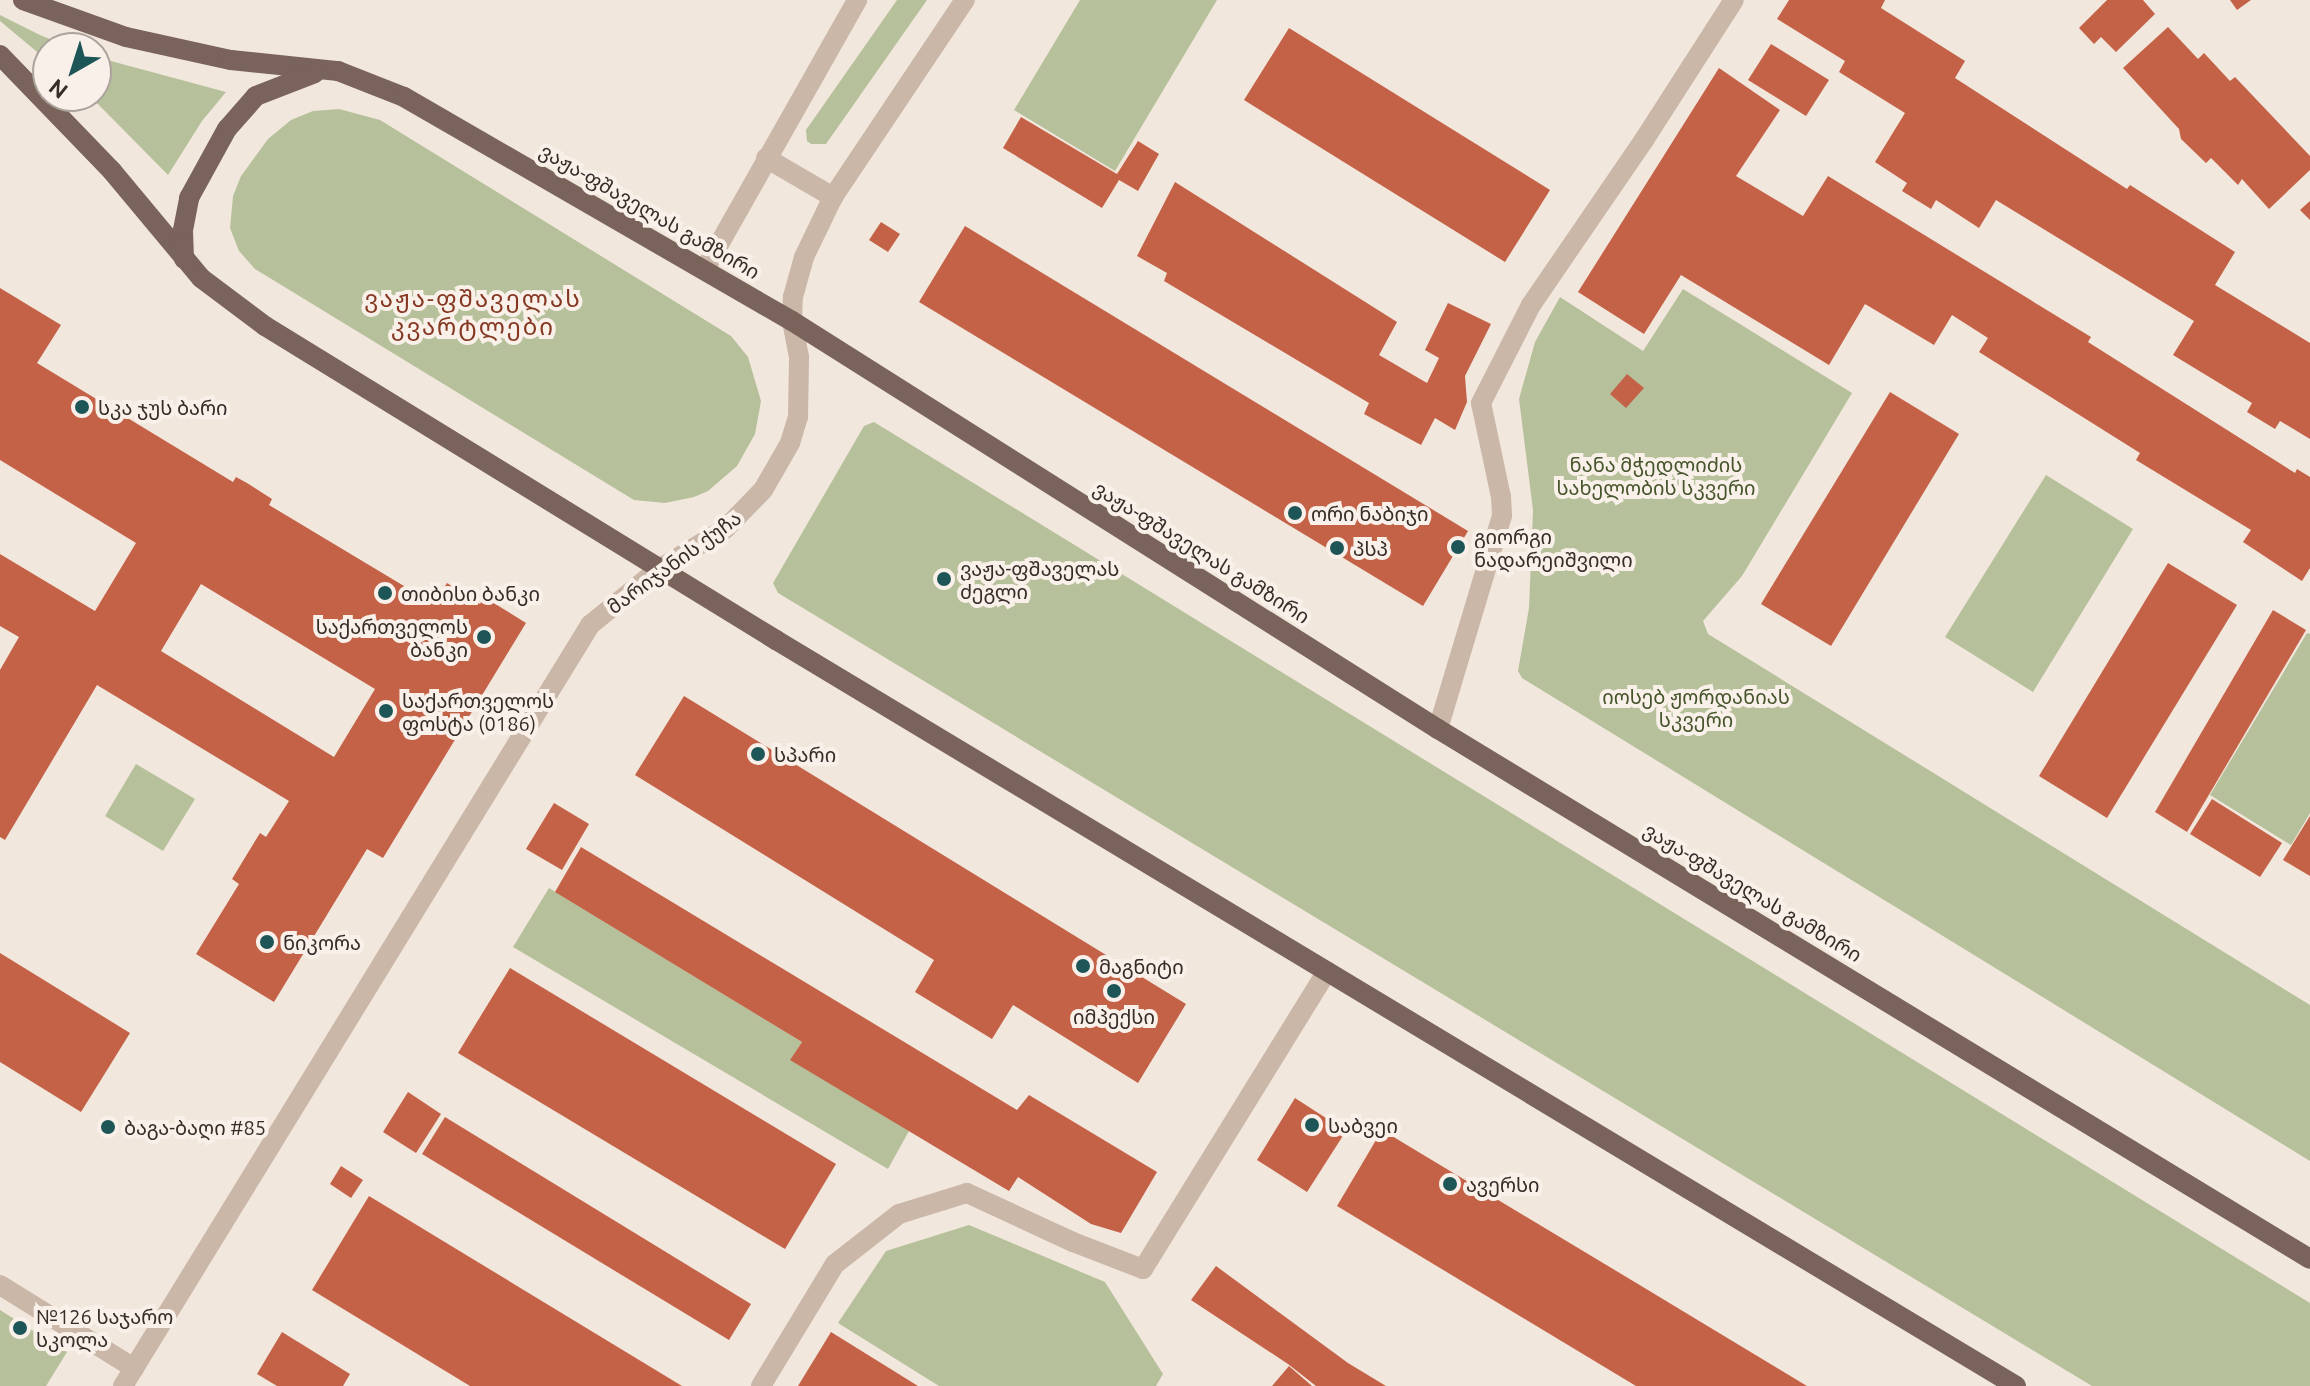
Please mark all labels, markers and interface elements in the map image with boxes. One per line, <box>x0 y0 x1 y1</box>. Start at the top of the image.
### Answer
north arrow <box>32 32 112 112</box>
text: N <box>44 75 72 104</box>
street label: ვაჟა-ფშაველას გამზირი <box>536 138 764 284</box>
district label: ვაჟა-ფშაველას კვარტლები <box>364 285 582 341</box>
place label: სკა ჯუს ბარი <box>98 395 227 419</box>
marker: სკა ჯუს ბარი <box>73 398 91 416</box>
park label: ნანა მჭედლიძის სახელობის სკვერი <box>1556 453 1756 500</box>
street label: ვაჟა-ფშაველას გამზირი <box>1090 476 1314 628</box>
place label: ორი ნაბიჯი <box>1311 501 1428 525</box>
marker: ორი ნაბიჯი <box>1286 504 1304 522</box>
street label: მარიჯანის ქუჩა <box>602 505 746 619</box>
place label: გიორგი ნადარეიშვილი <box>1474 524 1633 571</box>
place label: პსპ <box>1353 536 1388 560</box>
marker: გიორგი ნადარეიშვილი <box>1449 538 1467 556</box>
marker: პსპ <box>1328 539 1346 557</box>
place label: ვაჟა-ფშაველას ძეგლი <box>960 556 1119 603</box>
marker: ვაჟა-ფშაველას ძეგლი <box>935 570 953 588</box>
place label: თიბისი ბანკი <box>401 581 540 605</box>
marker: თიბისი ბანკი <box>376 584 394 602</box>
place label: საქართველოს ბანკი <box>316 614 468 661</box>
marker: საქართველოს ბანკი <box>475 628 493 646</box>
park label: იოსებ ჟორდანიას სკვერი <box>1602 684 1790 731</box>
place label: საქართველოს ფოსტა (0186) <box>402 688 554 735</box>
marker: საქართველოს ფოსტა (0186) <box>377 702 395 720</box>
place label: სპარი <box>774 742 836 766</box>
marker: სპარი <box>749 745 767 763</box>
street label: ვაჟა-ფშაველას გამზირი <box>1640 817 1866 967</box>
place label: ნიკორა <box>283 930 361 954</box>
marker: ნიკორა <box>258 933 276 951</box>
place label: მაგნიტი <box>1099 954 1184 978</box>
marker: მაგნიტი <box>1074 957 1092 975</box>
marker: იმპექსი <box>1105 982 1123 1000</box>
place label: იმპექსი <box>1073 1004 1155 1028</box>
place label: საბვეი <box>1328 1113 1398 1137</box>
place label: ბაგა-ბაღი #85 <box>124 1115 266 1139</box>
marker: საბვეი <box>1303 1116 1321 1134</box>
marker: ბაგა-ბაღი #85 <box>99 1118 117 1136</box>
place label: ავერსი <box>1466 1172 1540 1196</box>
marker: ავერსი <box>1441 1175 1459 1193</box>
place label: №126 საჯარო სკოლა <box>36 1304 173 1351</box>
marker: №126 საჯარო სკოლა <box>11 1319 29 1337</box>

